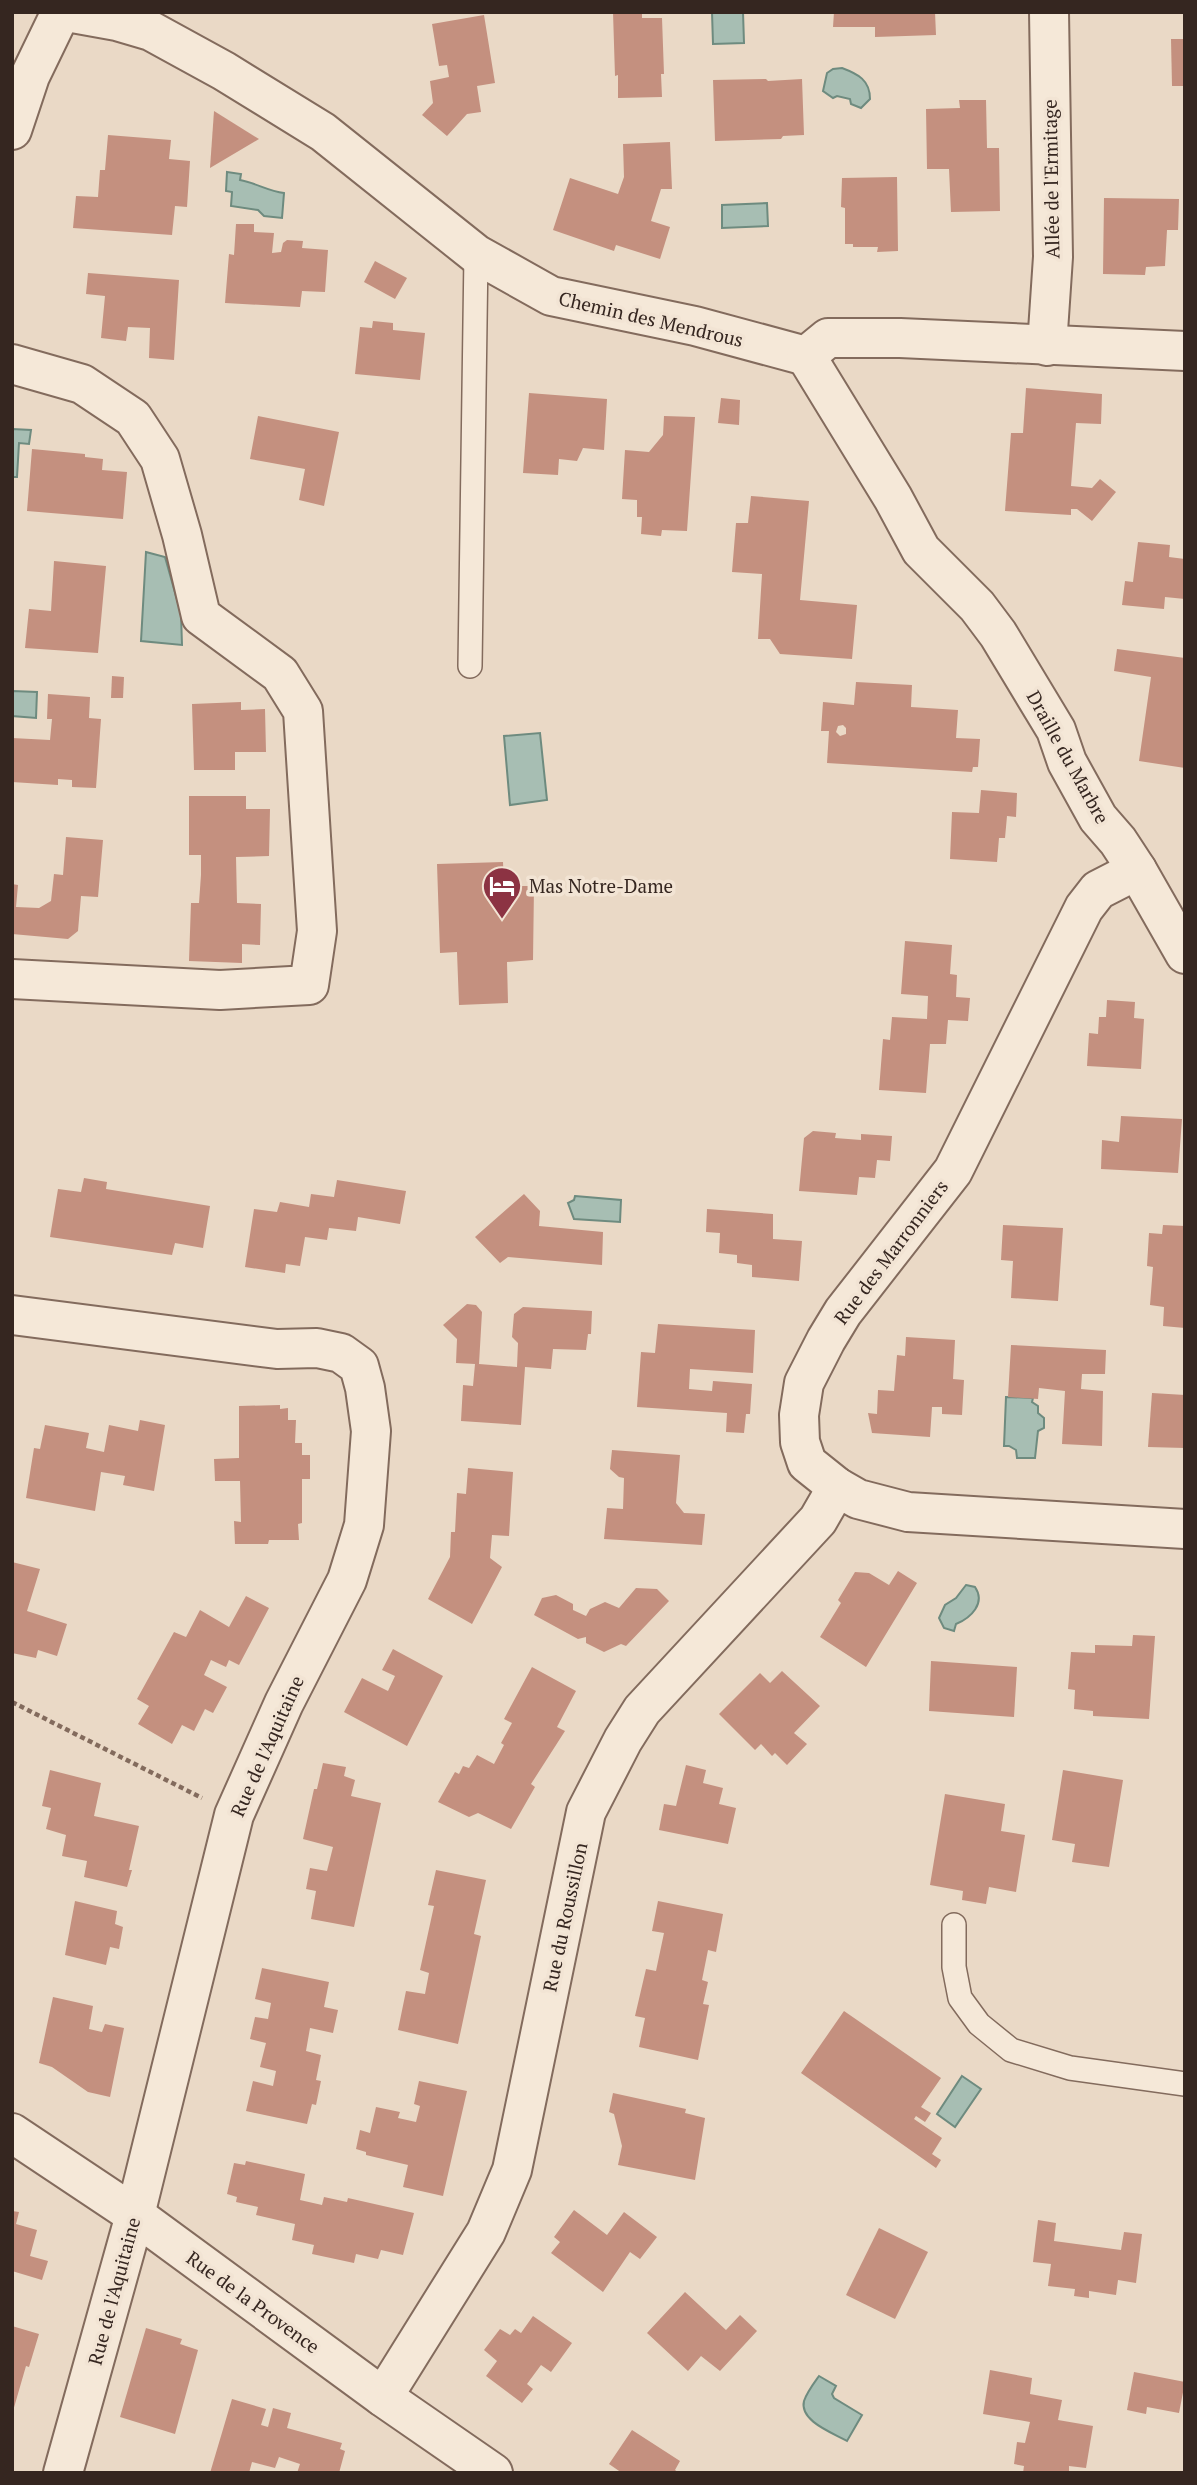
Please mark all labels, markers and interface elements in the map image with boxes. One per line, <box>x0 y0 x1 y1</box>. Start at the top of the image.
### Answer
street label: Allée de l'Ermitage <box>1037 99 1064 259</box>
street label: Chemin des Mendrous <box>556 285 746 352</box>
street label: Draille du Marbre <box>1022 686 1115 828</box>
hotel icon: Mas Notre-Dame <box>481 865 523 920</box>
place label: Mas Notre-Dame <box>529 873 673 898</box>
street label: Rue des Marronniers <box>828 1174 953 1329</box>
street label: Rue de l'Aquitaine <box>224 1671 309 1820</box>
street label: Rue du Roussillon <box>537 1840 593 1994</box>
street label: Rue de l'Aquitaine <box>82 2214 145 2368</box>
street label: Rue de la Provence <box>182 2245 325 2358</box>

